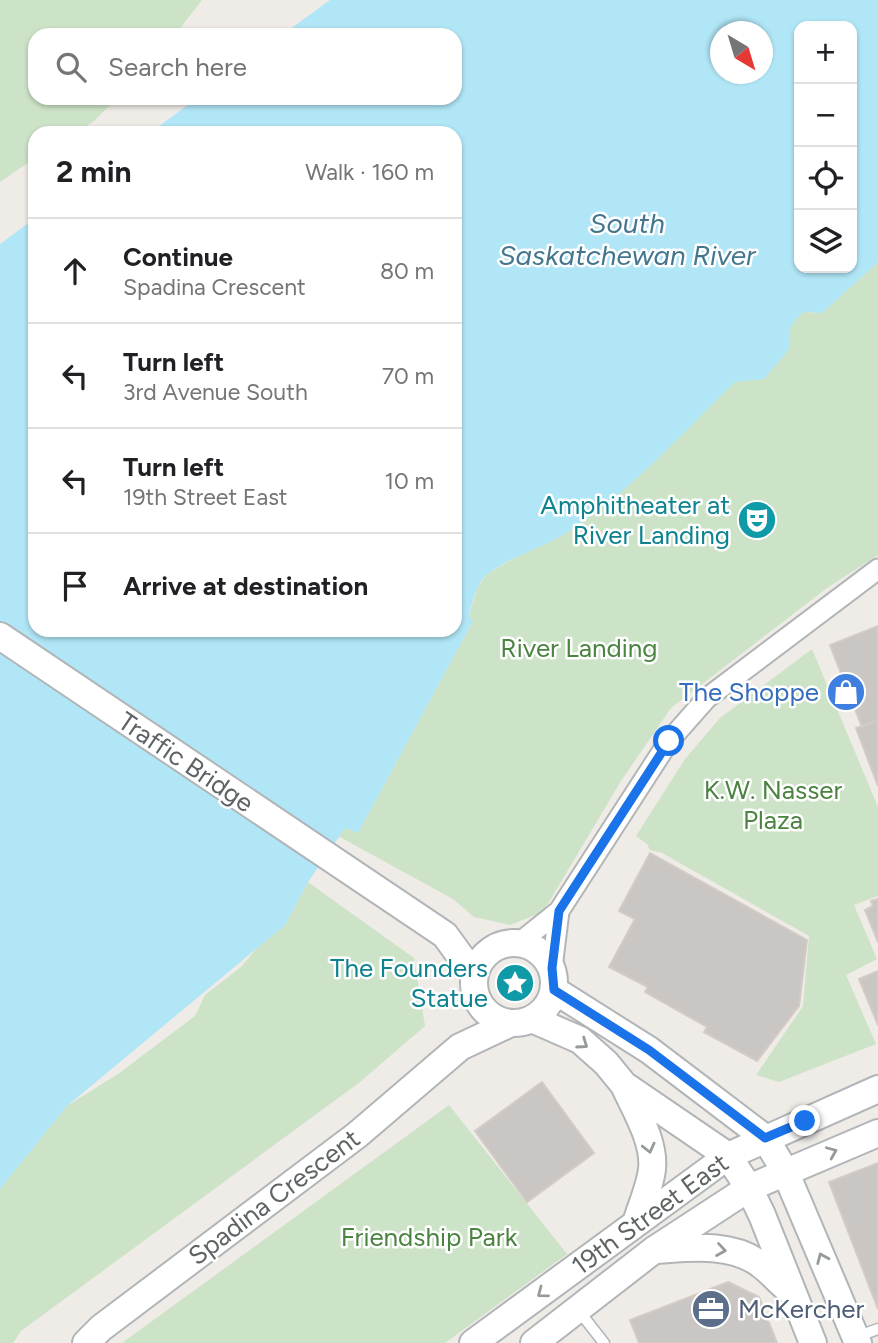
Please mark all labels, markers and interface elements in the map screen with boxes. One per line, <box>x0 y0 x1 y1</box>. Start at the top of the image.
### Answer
north arrow <box>710 21 773 84</box>
map controls <box>794 21 857 273</box>
button: + <box>794 21 857 84</box>
search box <box>28 28 462 105</box>
icon: search <box>52 48 90 86</box>
text: Search here <box>108 51 247 83</box>
button: − <box>794 84 857 147</box>
button: locate <box>794 147 857 210</box>
text: 2 min <box>56 153 132 190</box>
text: Walk · 160 m <box>305 158 434 186</box>
water label: South Saskatchewan River <box>498 206 757 272</box>
button: layers <box>794 210 857 273</box>
text: Continue <box>123 241 233 273</box>
icon: ahead <box>56 252 94 290</box>
text: 80 m <box>380 257 434 285</box>
text: Spadina Crescent <box>123 273 306 301</box>
text: Turn left <box>123 346 224 378</box>
icon: left <box>56 357 94 395</box>
text: 70 m <box>382 362 434 390</box>
text: 3rd Avenue South <box>123 378 308 406</box>
text: Turn left <box>123 451 224 483</box>
icon: left <box>56 462 94 500</box>
text: 10 m <box>385 467 434 495</box>
text: 19th Street East <box>123 483 288 511</box>
place label: Amphitheater at River Landing <box>540 489 730 551</box>
theatre icon: Amphitheater at River Landing <box>736 499 778 541</box>
icon: arrive <box>56 567 94 605</box>
text: Arrive at destination <box>123 570 368 602</box>
park label: River Landing <box>500 632 658 664</box>
shop icon: The Shoppe <box>825 671 867 713</box>
place label: The Shoppe <box>679 676 819 708</box>
street label: Traffic Bridge <box>112 705 260 819</box>
route start <box>653 725 684 756</box>
park label: K.W. Nasser Plaza <box>704 774 843 836</box>
place label: The Founders Statue <box>330 952 488 1014</box>
place icon: The Founders Statue <box>494 962 536 1004</box>
one-way arrow <box>575 1036 588 1048</box>
route end <box>789 1105 820 1136</box>
street label: Spadina Crescent <box>182 1122 366 1272</box>
one-way arrow <box>641 1142 655 1154</box>
street label: 19th Street East <box>565 1146 735 1282</box>
one-way arrow <box>825 1146 837 1160</box>
park label: Friendship Park <box>341 1221 518 1253</box>
one-way arrow <box>716 1242 727 1257</box>
one-way arrow <box>817 1252 831 1264</box>
one-way arrow <box>537 1284 549 1297</box>
office icon: McKercher <box>690 1288 732 1330</box>
place label: McKercher <box>738 1293 864 1325</box>

